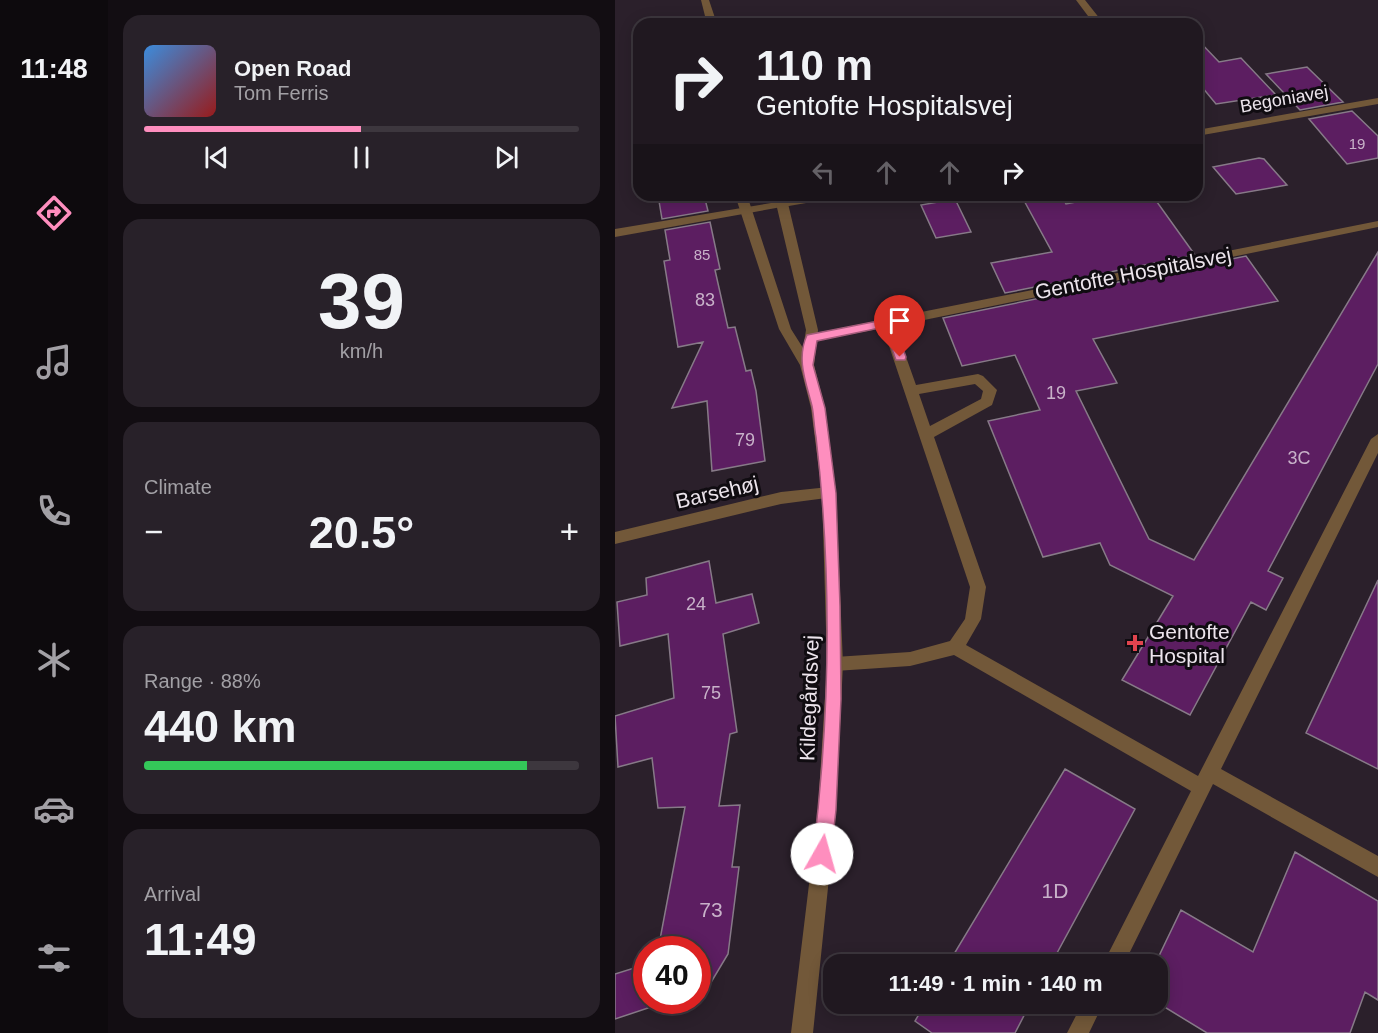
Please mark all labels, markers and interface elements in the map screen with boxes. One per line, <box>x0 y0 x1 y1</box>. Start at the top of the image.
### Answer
icon: right <box>657 42 735 120</box>
text: 110 m <box>756 42 873 89</box>
text: 11:48 <box>20 54 88 84</box>
text: Open Road <box>234 56 351 81</box>
street label: Begoniavej <box>1238 81 1330 117</box>
text: Tom Ferris <box>234 82 328 104</box>
text: Gentofte Hospitalsvej <box>756 91 1013 121</box>
house number: 19 <box>1349 135 1365 152</box>
icon: previous <box>200 141 233 174</box>
icon: pause <box>345 141 378 174</box>
icon: next <box>490 141 523 174</box>
icon: left <box>807 156 840 189</box>
icon: ahead <box>870 156 903 189</box>
icon: ahead <box>933 156 966 189</box>
icon: right <box>996 156 1029 189</box>
icon: directions <box>33 192 75 234</box>
street label: Gentofte Hospitalsvej <box>1033 243 1233 303</box>
house number: 85 <box>694 246 710 263</box>
text: 39 <box>318 257 405 345</box>
house number: 83 <box>695 290 715 310</box>
pin <box>874 295 925 357</box>
icon: arrive <box>883 304 916 337</box>
text: km/h <box>340 340 383 362</box>
icon: music <box>33 341 75 383</box>
house number: 19 <box>1046 383 1066 403</box>
house number: 79 <box>735 430 755 450</box>
house number: 3C <box>1287 448 1311 468</box>
street label: Barsehøj <box>673 471 761 513</box>
text: Climate <box>144 476 212 498</box>
icon: phone <box>33 490 75 532</box>
text: 20.5° <box>309 507 414 558</box>
text: − <box>144 513 163 550</box>
text: + <box>560 513 579 550</box>
house number: 24 <box>686 594 706 614</box>
place label: Gentofte Hospital <box>1149 620 1230 667</box>
marker: Gentofte Hospital <box>1126 634 1144 652</box>
street label: Kildegårdsvej <box>795 635 823 761</box>
icon: climate <box>33 639 75 681</box>
text: Range · 88% <box>144 670 261 692</box>
house number: 75 <box>701 683 721 703</box>
text: 440 km <box>144 701 297 752</box>
icon: car <box>33 788 75 830</box>
position arrow <box>790 822 854 886</box>
house number: 1D <box>1042 879 1068 902</box>
text: Arrival <box>144 883 201 905</box>
house number: 73 <box>699 898 723 921</box>
text: 11:49 <box>144 914 257 965</box>
speed limit sign: 40 <box>633 936 711 1014</box>
icon: filters <box>33 937 75 979</box>
text: 11:49 · 1 min · 140 m <box>889 971 1103 996</box>

